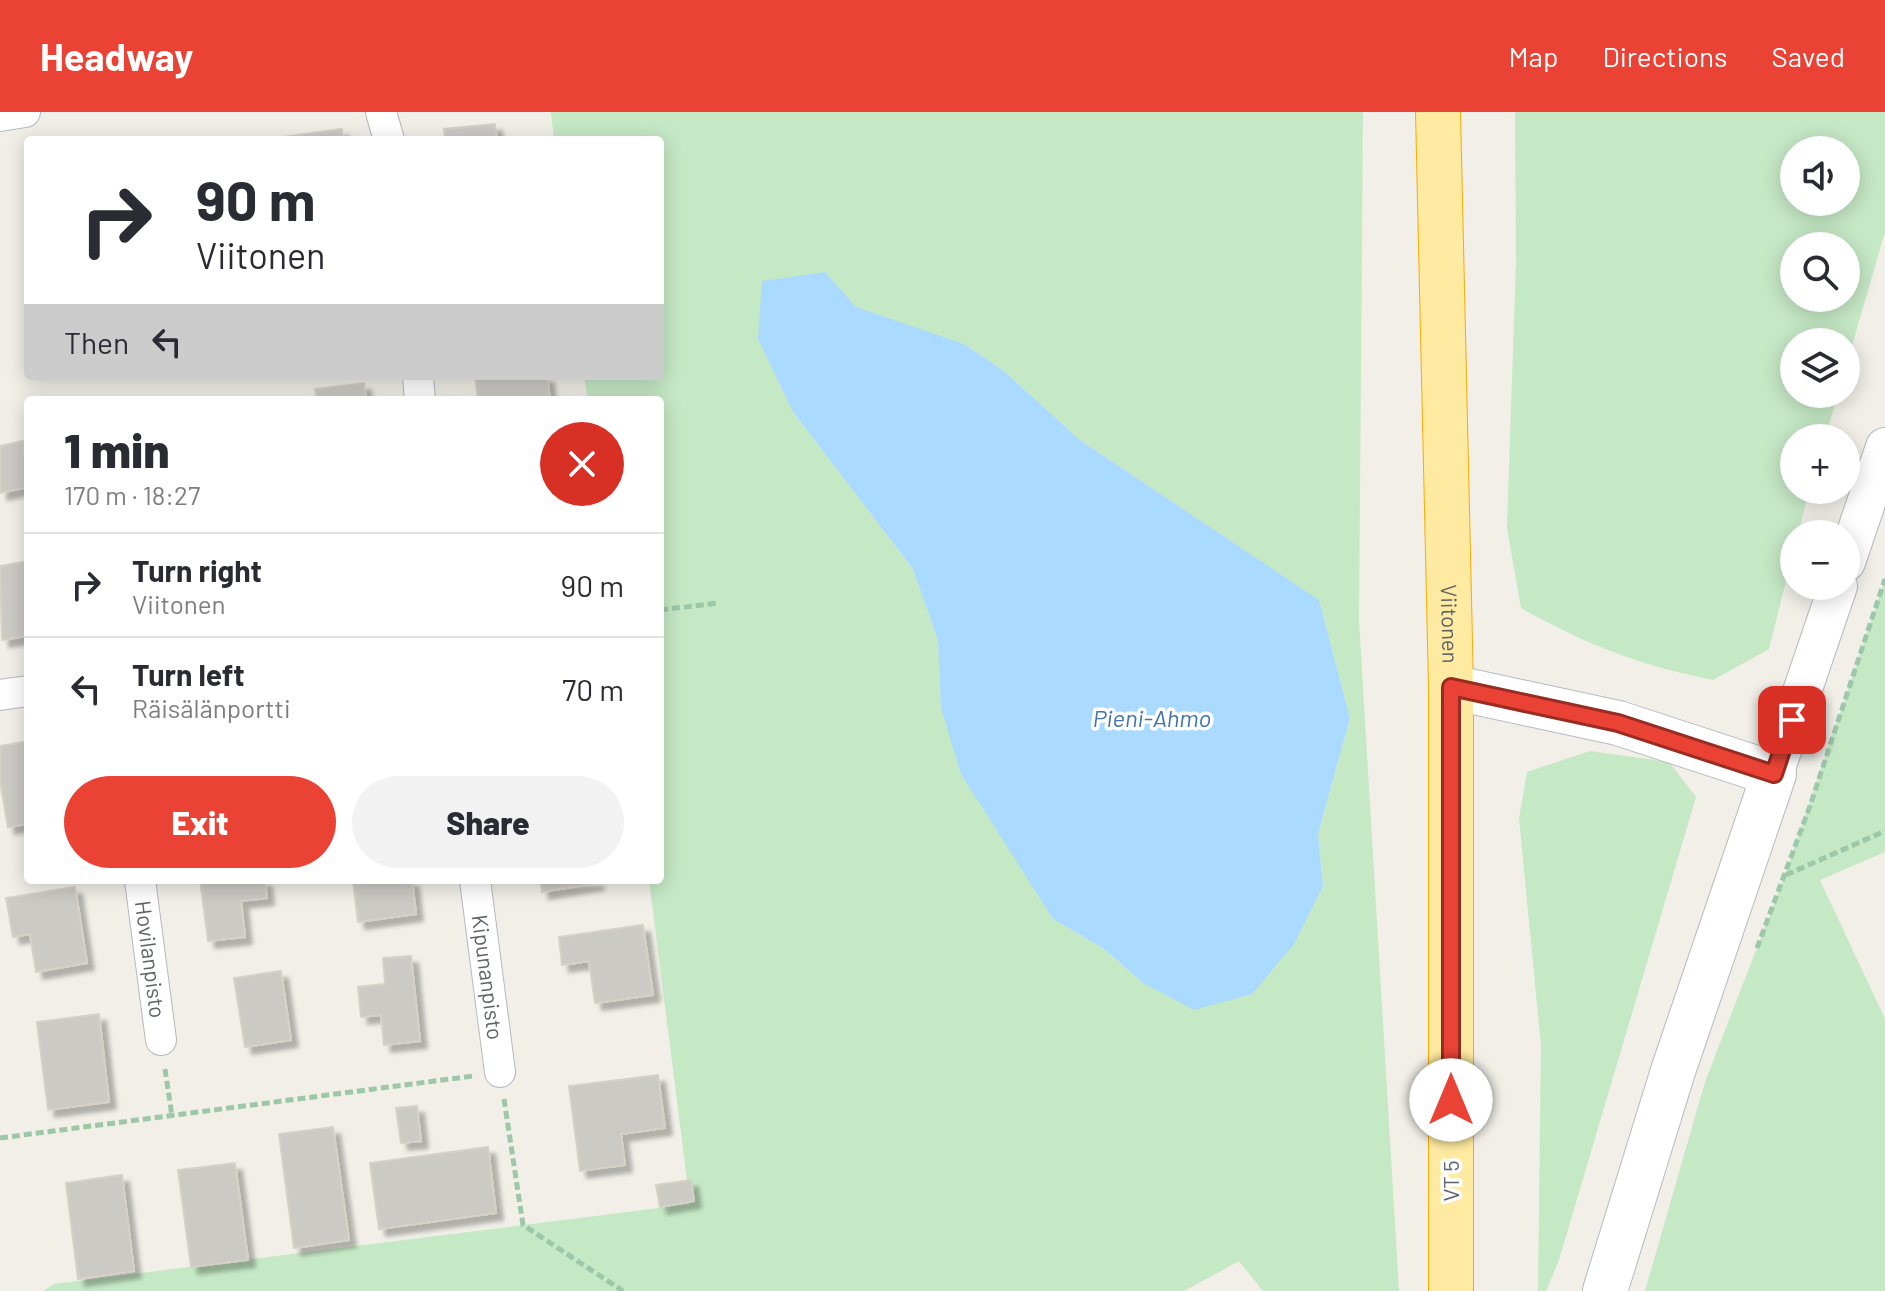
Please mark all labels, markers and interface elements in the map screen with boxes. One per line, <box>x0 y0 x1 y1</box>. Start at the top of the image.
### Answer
text: Headway <box>40 33 193 79</box>
text: Map <box>1509 39 1558 73</box>
text: Directions <box>1602 39 1728 73</box>
text: Saved <box>1772 39 1845 73</box>
map controls <box>1780 136 1860 600</box>
button: sound <box>1780 136 1860 216</box>
text: 90 m <box>196 165 316 232</box>
icon: right <box>64 168 168 272</box>
button: search <box>1780 232 1860 312</box>
text: Viitonen <box>196 233 326 276</box>
icon: left <box>145 320 189 364</box>
text: Then <box>64 324 129 360</box>
button: layers <box>1780 328 1860 408</box>
text: 1 min <box>64 420 170 478</box>
button: close <box>540 422 624 506</box>
button: + <box>1780 424 1860 504</box>
text: 170 m · 18:27 <box>64 479 200 510</box>
button: − <box>1780 520 1860 600</box>
text: Turn right <box>132 552 262 588</box>
icon: right <box>64 563 108 607</box>
text: 90 m <box>561 567 624 603</box>
street label: Viitonen <box>1437 584 1464 664</box>
text: Viitonen <box>132 588 226 619</box>
text: Turn left <box>132 656 245 692</box>
icon: left <box>64 667 108 711</box>
text: 70 m <box>562 671 624 707</box>
pin <box>1758 686 1826 754</box>
text: Räisälänportti <box>132 692 291 723</box>
icon: arrive <box>1770 698 1814 742</box>
water label: Pieni-Ahmo <box>1093 703 1211 732</box>
button: Exit <box>64 776 336 868</box>
button: Share <box>352 776 624 868</box>
street label: Hovilanpisto <box>131 899 172 1019</box>
street label: Kipunanpisto <box>468 913 510 1041</box>
position arrow <box>1409 1058 1493 1142</box>
street label: VT 5 <box>1437 1160 1463 1202</box>

